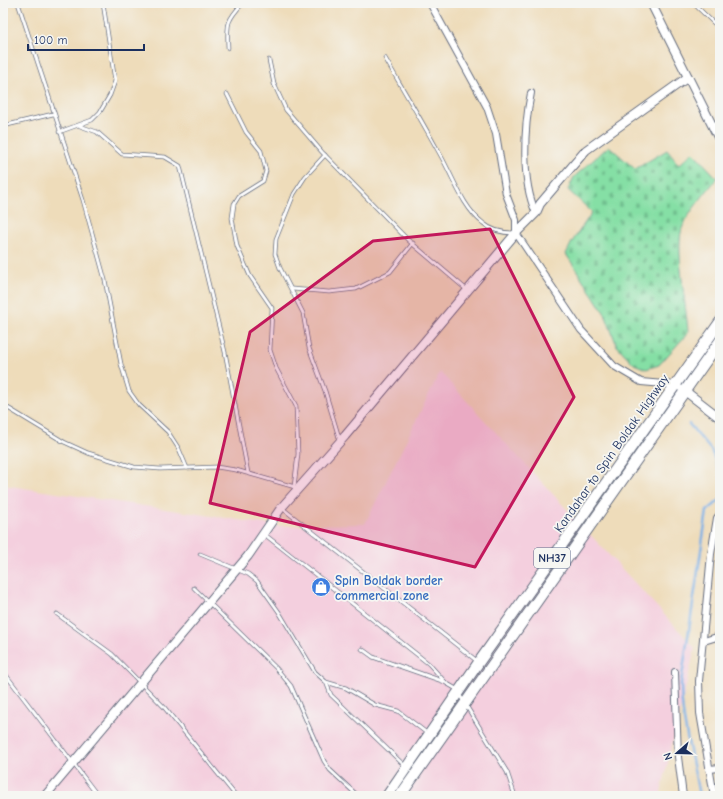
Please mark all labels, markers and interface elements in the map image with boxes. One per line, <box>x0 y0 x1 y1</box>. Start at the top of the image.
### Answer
scale bar <box>28 26 144 52</box>
text: 100 m <box>34 33 67 47</box>
street label: Kandahar to Spin Boldak Highway <box>551 371 672 535</box>
road number: NH37 <box>534 548 570 568</box>
place label: Spin Boldak border commercial zone <box>335 573 443 603</box>
shop icon: Spin Boldak border commercial zone <box>310 576 332 598</box>
north arrow <box>657 733 697 773</box>
text: N <box>661 751 675 762</box>

